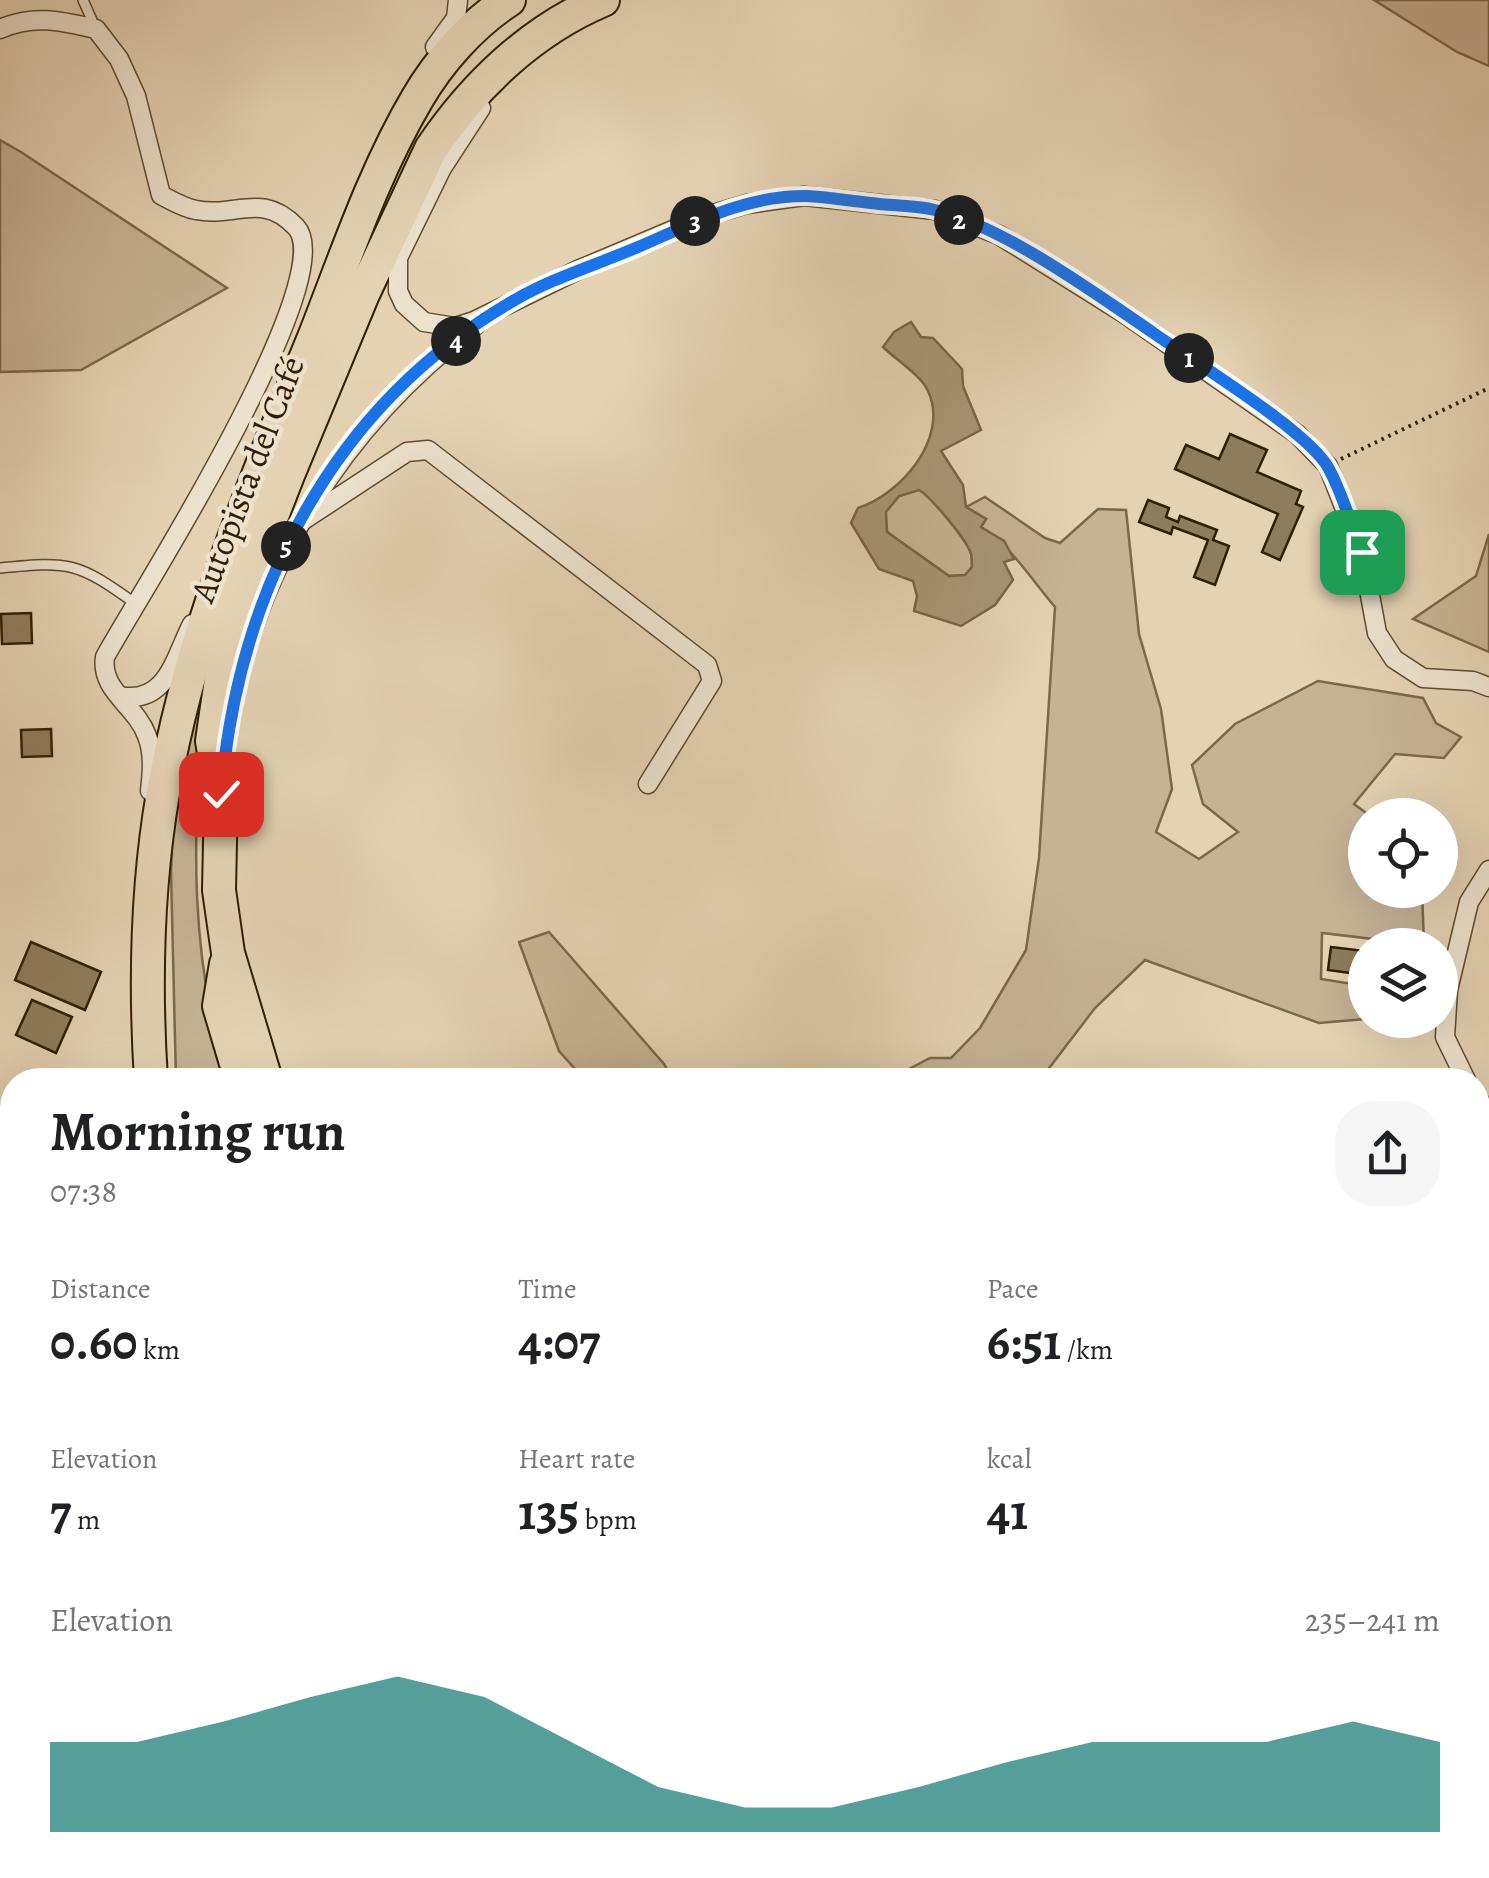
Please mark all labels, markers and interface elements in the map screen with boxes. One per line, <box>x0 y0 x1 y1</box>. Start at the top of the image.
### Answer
pin: 2 <box>934 195 984 245</box>
pin: 3 <box>670 196 720 246</box>
text: 2 <box>952 201 966 239</box>
text: 3 <box>689 202 701 240</box>
pin: 4 <box>431 316 481 366</box>
text: 4 <box>449 322 463 360</box>
pin: 1 <box>1164 333 1214 383</box>
text: 1 <box>1184 339 1194 377</box>
street label: Autopista del Café <box>178 349 316 610</box>
pin <box>1320 510 1405 595</box>
pin: 5 <box>261 521 311 571</box>
icon: arrive <box>1335 525 1390 580</box>
text: 5 <box>280 527 292 565</box>
pin <box>179 752 264 837</box>
icon: check <box>194 767 249 822</box>
map controls <box>1348 798 1458 1038</box>
button: locate <box>1348 798 1458 908</box>
button: layers <box>1348 928 1458 1038</box>
text: Morning run <box>50 1094 345 1169</box>
button: share <box>1335 1101 1440 1206</box>
text: 07:38 <box>50 1169 117 1213</box>
text: Distance <box>50 1270 150 1308</box>
text: Time <box>518 1270 577 1308</box>
text: Pace <box>987 1270 1039 1308</box>
text: 0.60 <box>50 1308 137 1376</box>
text: 4:07 <box>518 1308 600 1376</box>
text: 6:51 <box>987 1308 1061 1376</box>
text: km <box>137 1331 180 1369</box>
text: /km <box>1061 1331 1113 1369</box>
text: Elevation <box>50 1440 157 1478</box>
text: Heart rate <box>518 1440 635 1478</box>
text: kcal <box>987 1440 1032 1478</box>
text: 7 <box>50 1478 71 1546</box>
text: 135 <box>518 1478 579 1546</box>
text: 41 <box>987 1478 1028 1546</box>
text: m <box>71 1501 100 1539</box>
text: bpm <box>579 1501 637 1539</box>
text: Elevation <box>50 1598 173 1642</box>
text: 235–241 m <box>1305 1598 1440 1642</box>

